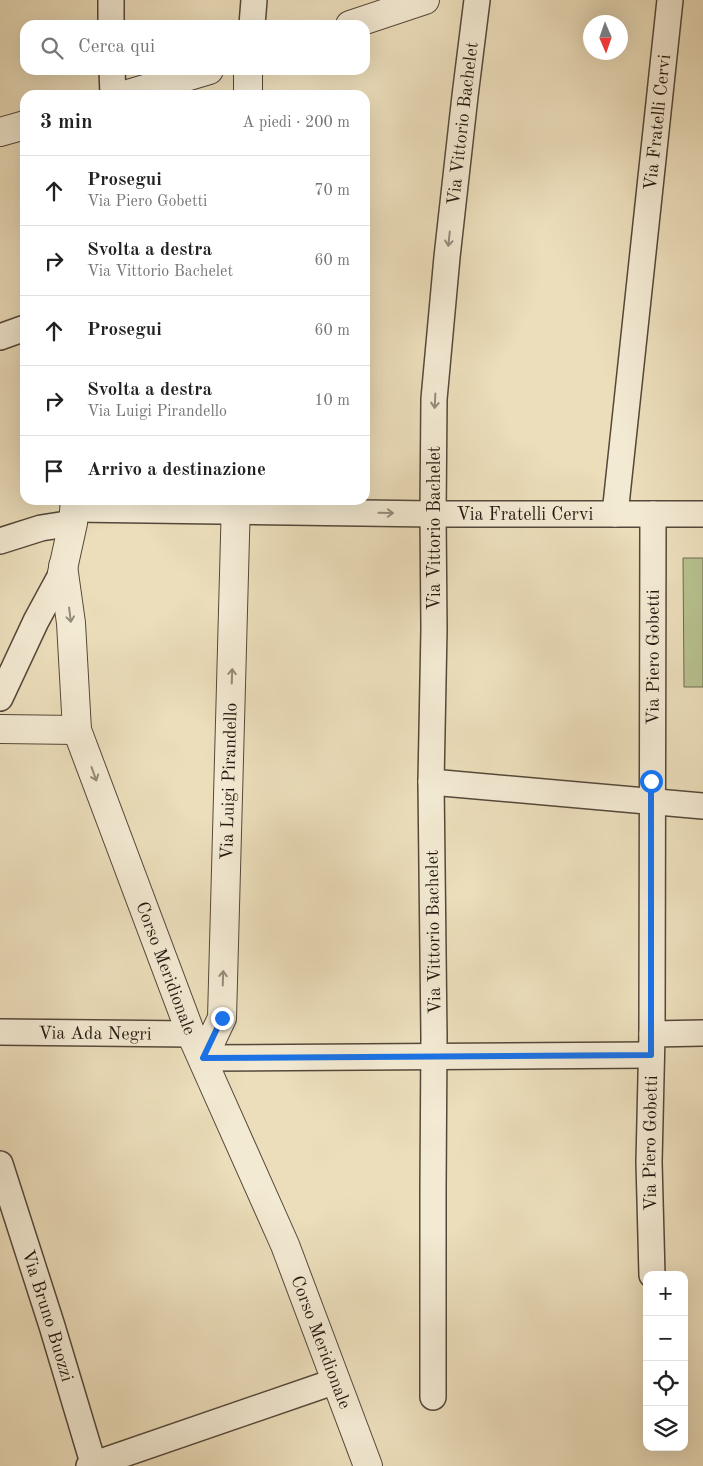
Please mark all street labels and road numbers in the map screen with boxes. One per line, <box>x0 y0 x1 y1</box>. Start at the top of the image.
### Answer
street label: Via Vittorio Bachelet <box>445 41 482 206</box>
street label: Via Fratelli Cervi <box>642 53 674 191</box>
street label: Via Vittorio Bachelet <box>426 446 444 610</box>
street label: Via Fratelli Cervi <box>457 506 594 524</box>
street label: Via Piero Gobetti <box>645 589 663 725</box>
street label: Via Luigi Pirandello <box>218 702 241 860</box>
street label: Via Vittorio Bachelet <box>424 850 444 1014</box>
street label: Corso Meridionale <box>132 899 198 1038</box>
street label: Via Ada Negri <box>38 1024 152 1044</box>
street label: Via Piero Gobetti <box>641 1075 661 1211</box>
street label: Via Bruno Buozzi <box>18 1248 76 1384</box>
street label: Corso Meridionale <box>287 1273 354 1411</box>

